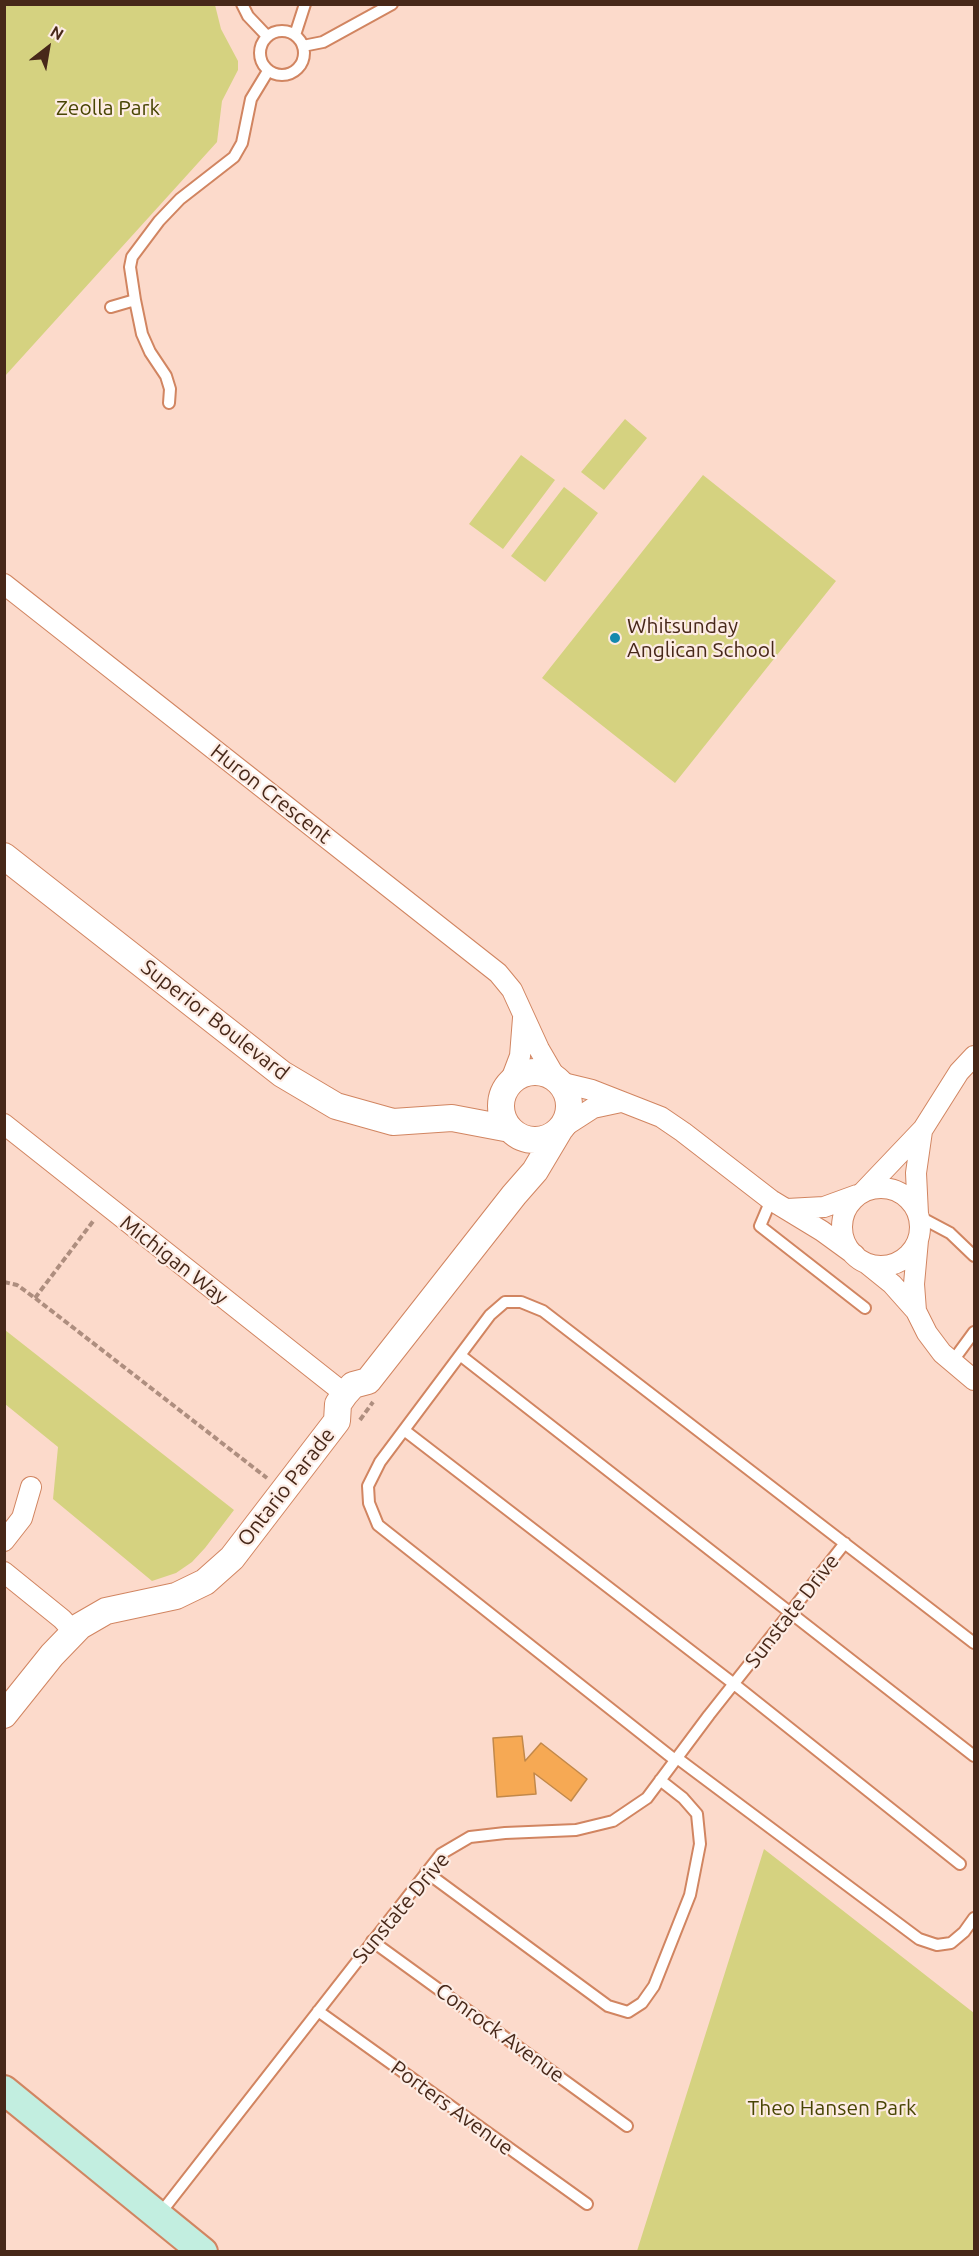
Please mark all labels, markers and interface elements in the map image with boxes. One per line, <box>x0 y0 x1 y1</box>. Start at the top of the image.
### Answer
north arrow <box>18 18 78 78</box>
text: N <box>48 22 67 43</box>
park label: Zeolla Park <box>56 95 160 121</box>
place label: Whitsunday Anglican School <box>627 613 775 663</box>
marker: Whitsunday Anglican School <box>608 631 622 645</box>
street label: Huron Crescent <box>205 739 337 849</box>
street label: Superior Boulevard <box>136 954 294 1086</box>
street label: Michigan Way <box>115 1210 233 1310</box>
street label: Ontario Parade <box>232 1423 340 1551</box>
street label: Sunstate Drive <box>740 1549 844 1673</box>
street label: Sunstate Drive <box>347 1847 455 1969</box>
street label: Conrock Avenue <box>431 1978 569 2088</box>
street label: Porters Avenue <box>386 2055 518 2161</box>
park label: Theo Hansen Park <box>747 2095 917 2121</box>

